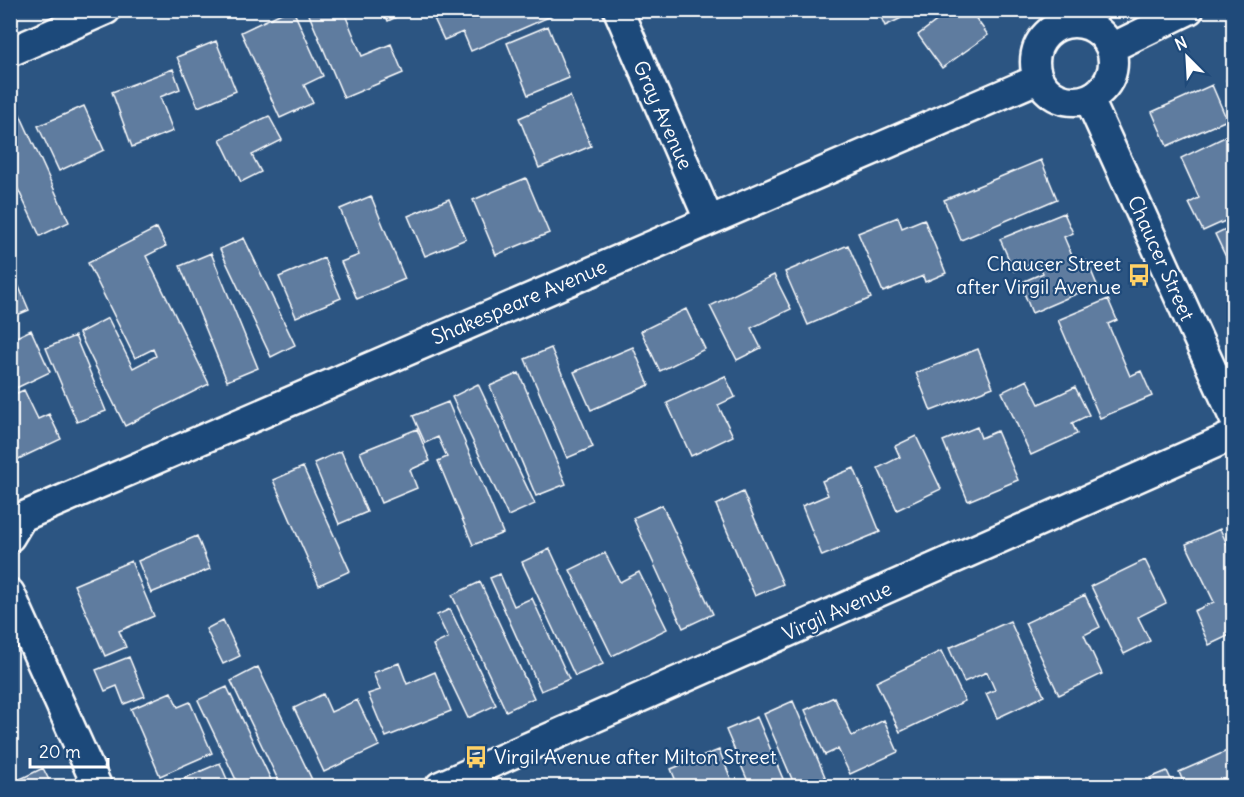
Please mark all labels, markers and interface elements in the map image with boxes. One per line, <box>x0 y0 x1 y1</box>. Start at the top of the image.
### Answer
north arrow <box>1157 27 1217 87</box>
text: N <box>1172 32 1190 55</box>
street label: Gray Avenue <box>628 56 699 173</box>
street label: Chaucer Street <box>1123 191 1200 325</box>
place label: Chaucer Street after Virgil Avenue <box>956 251 1121 299</box>
street label: Shakespeare Avenue <box>428 253 610 350</box>
bus stop icon: Chaucer Street after Virgil Avenue <box>1126 262 1152 288</box>
street label: Virgil Avenue <box>778 575 895 646</box>
scale bar <box>30 731 108 769</box>
text: 20 m <box>39 740 81 763</box>
bus stop icon: Virgil Avenue after Milton Street <box>463 744 489 770</box>
place label: Virgil Avenue after Milton Street <box>494 744 777 769</box>

